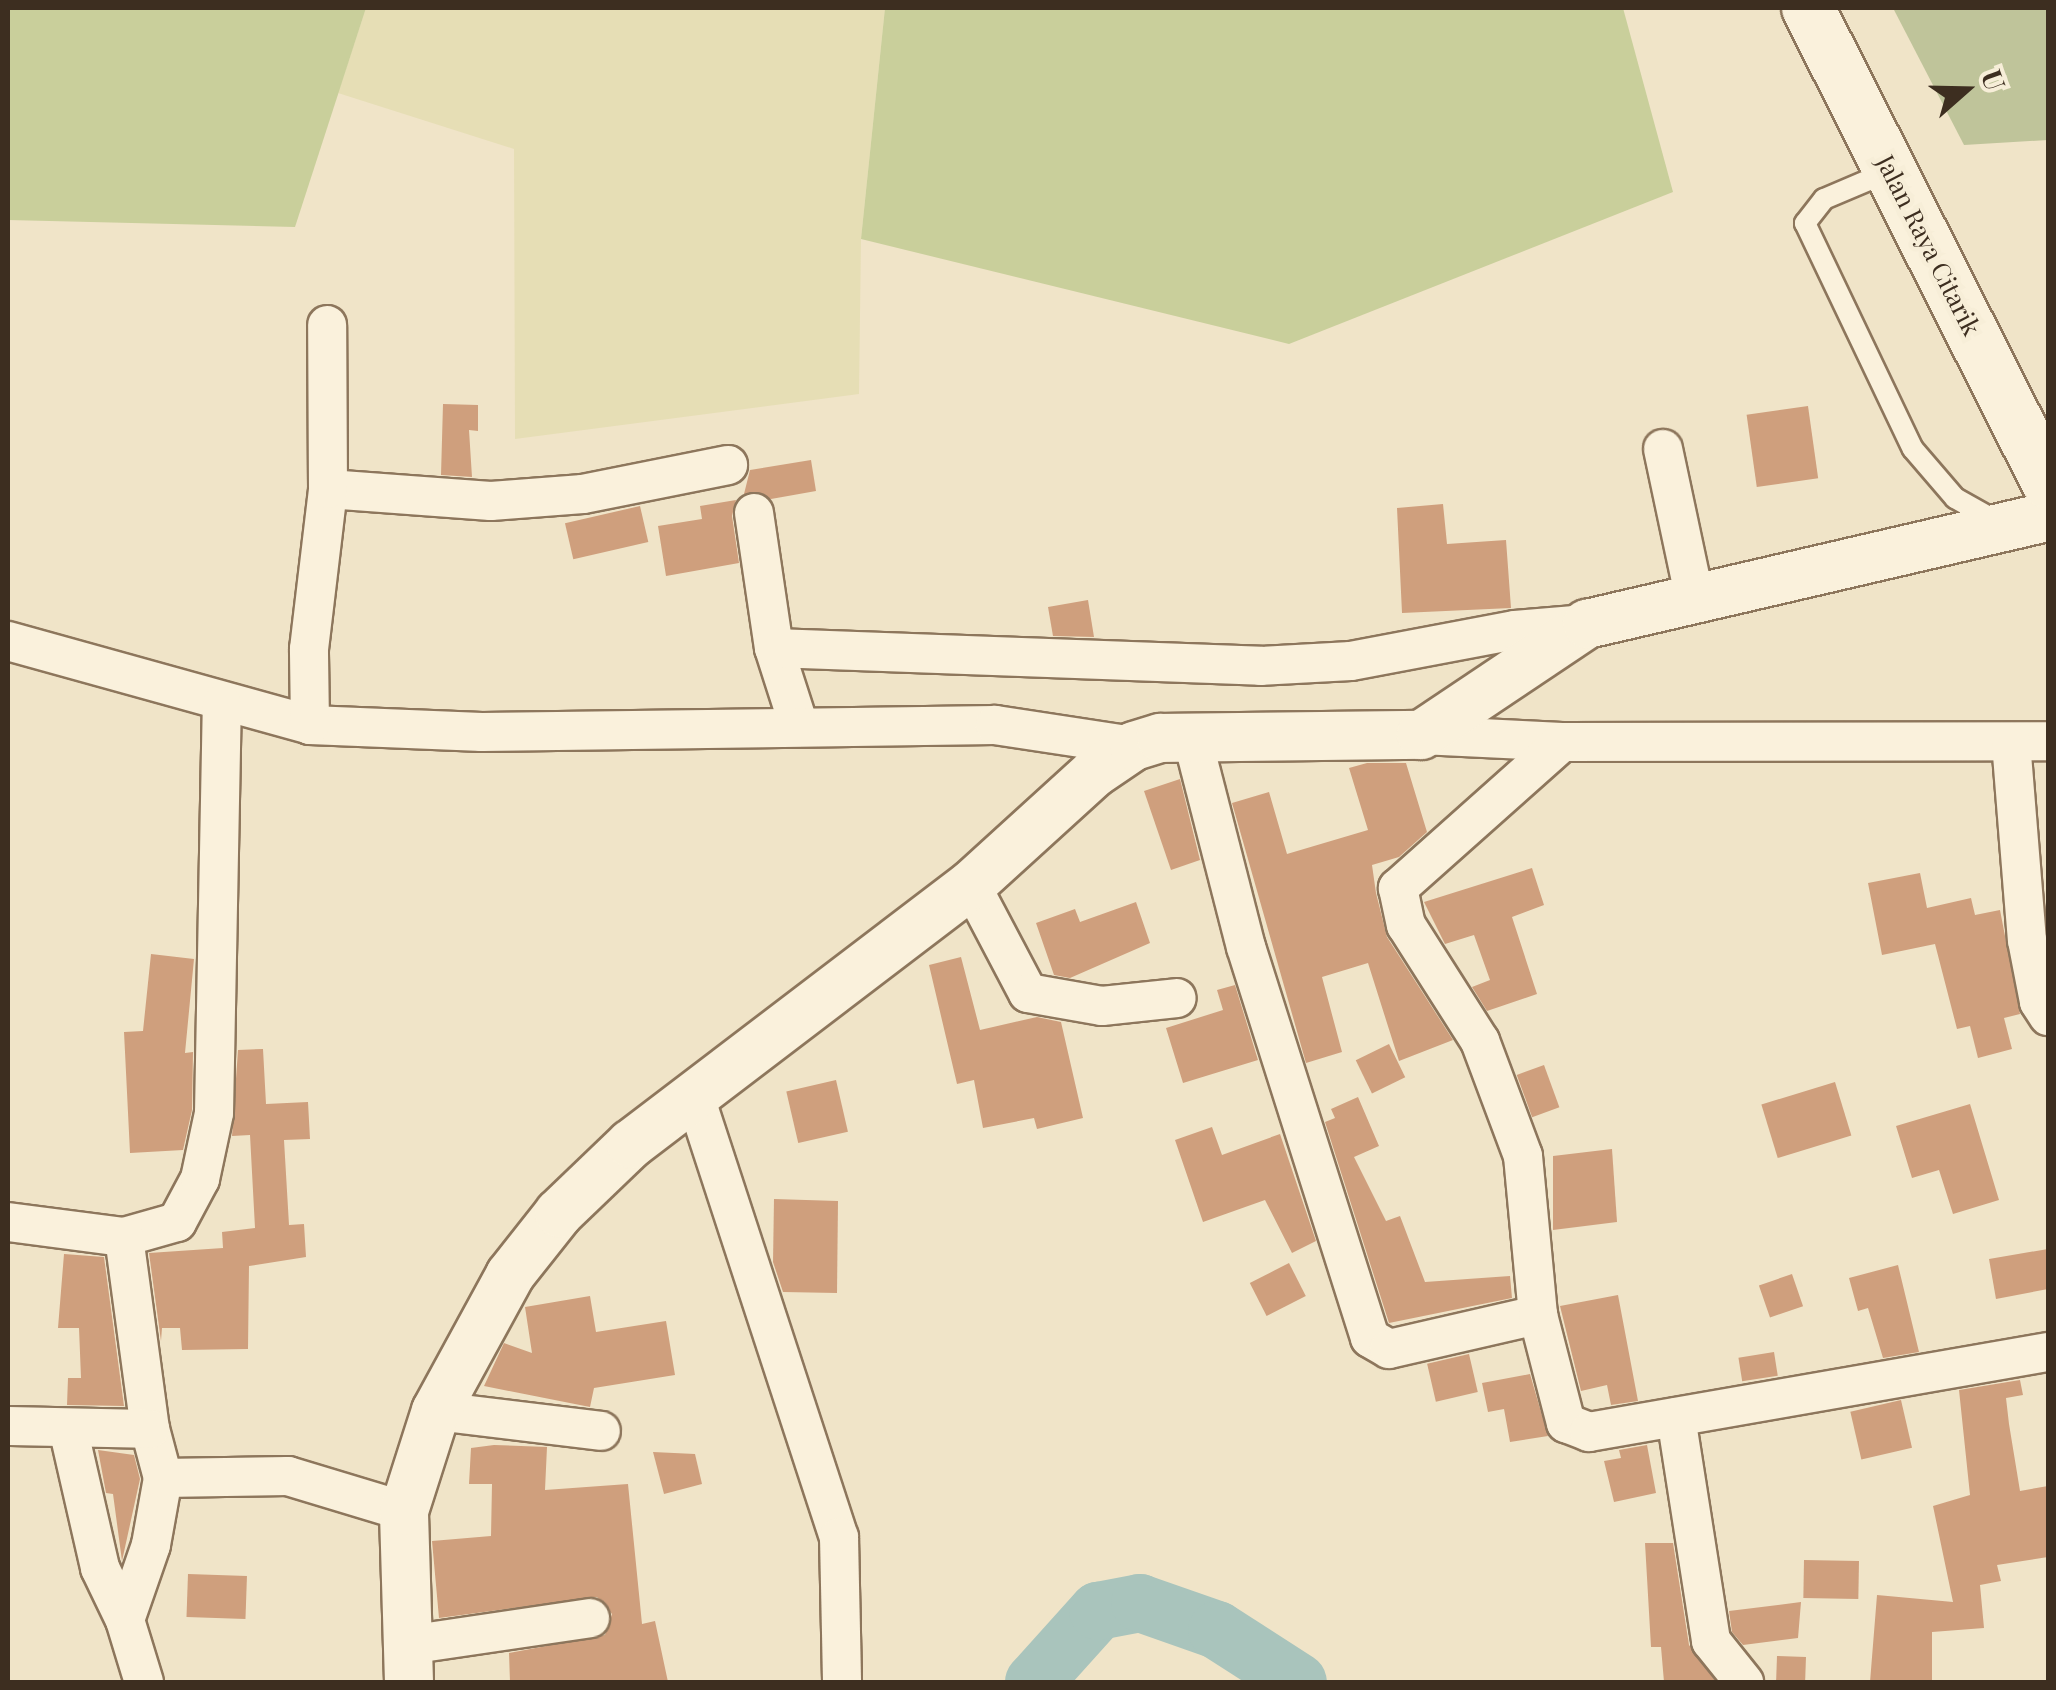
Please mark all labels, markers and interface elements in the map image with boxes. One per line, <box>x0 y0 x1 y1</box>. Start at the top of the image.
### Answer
north arrow <box>1916 40 2016 140</box>
text: U <box>1974 64 2015 95</box>
street label: Jalan Raya Citarik <box>1871 150 1987 340</box>

